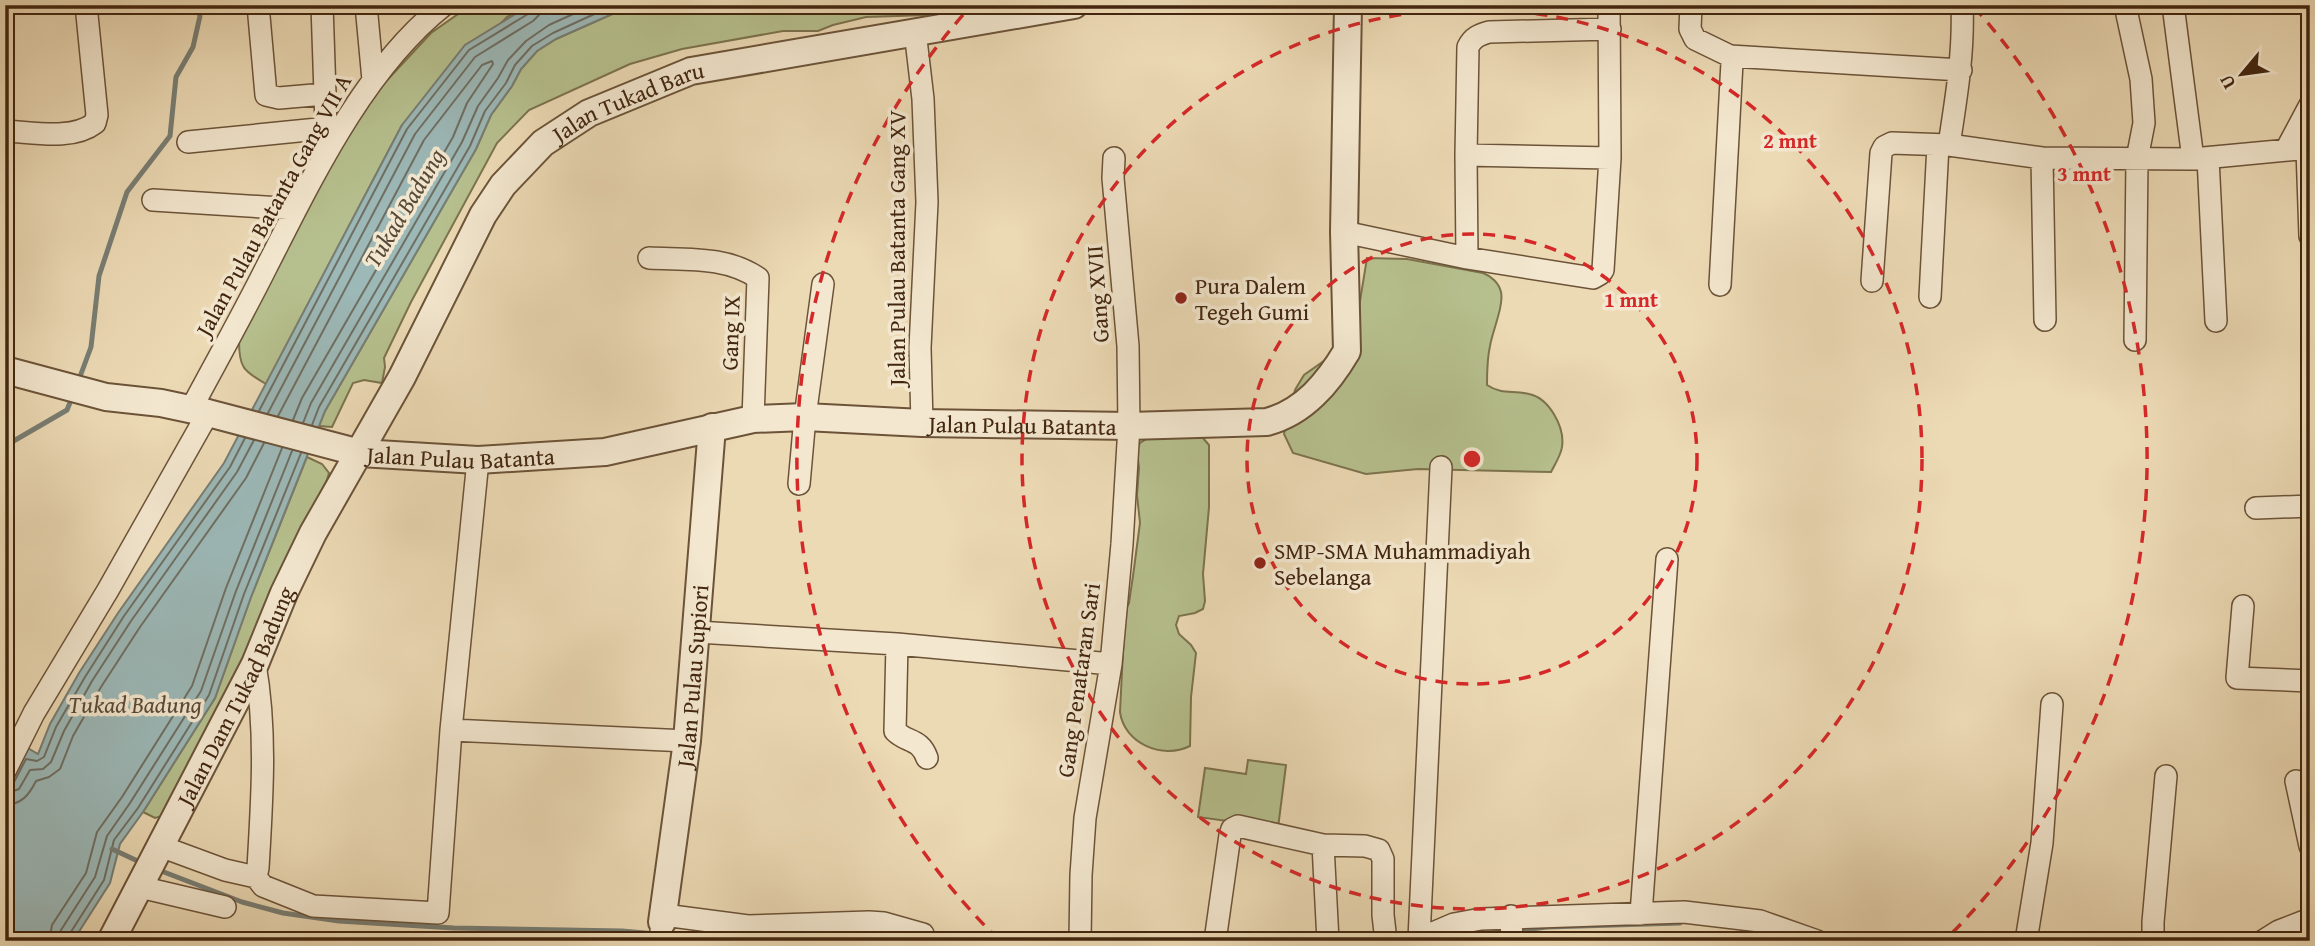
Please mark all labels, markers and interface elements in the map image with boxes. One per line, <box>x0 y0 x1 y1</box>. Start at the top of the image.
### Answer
north arrow <box>2206 38 2276 108</box>
street label: Jalan Tukad Baru <box>543 52 707 151</box>
street label: Jalan Pulau Batanta Gang VII A <box>186 68 359 345</box>
text: U <box>2212 70 2242 95</box>
street label: Jalan Pulau Batanta Gang XV <box>880 110 913 389</box>
text: 2 mnt <box>1763 125 1817 156</box>
water label: Tukad Badung <box>355 142 453 274</box>
text: 3 mnt <box>2057 158 2111 189</box>
street label: Gang XVII <box>1077 244 1117 344</box>
place label: Pura Dalem Tegeh Gumi <box>1195 269 1309 328</box>
text: 1 mnt <box>1604 284 1658 315</box>
marker: Pura Dalem Tegeh Gumi <box>1173 290 1189 306</box>
street label: Gang IX <box>712 295 748 371</box>
street label: Jalan Pulau Batanta <box>925 407 1117 442</box>
street label: Jalan Pulau Batanta <box>363 437 556 477</box>
centre of rings <box>1460 447 1484 471</box>
place label: SMP-SMA Muhammadiyah Sebelanga <box>1274 534 1531 593</box>
marker: SMP-SMA Muhammadiyah Sebelanga <box>1252 555 1268 571</box>
street label: Jalan Dam Tukad Badung <box>166 580 302 814</box>
street label: Gang Penataran Sari <box>1048 581 1108 779</box>
street label: Jalan Pulau Supiori <box>667 583 716 772</box>
water label: Tukad Badung <box>68 687 202 722</box>

